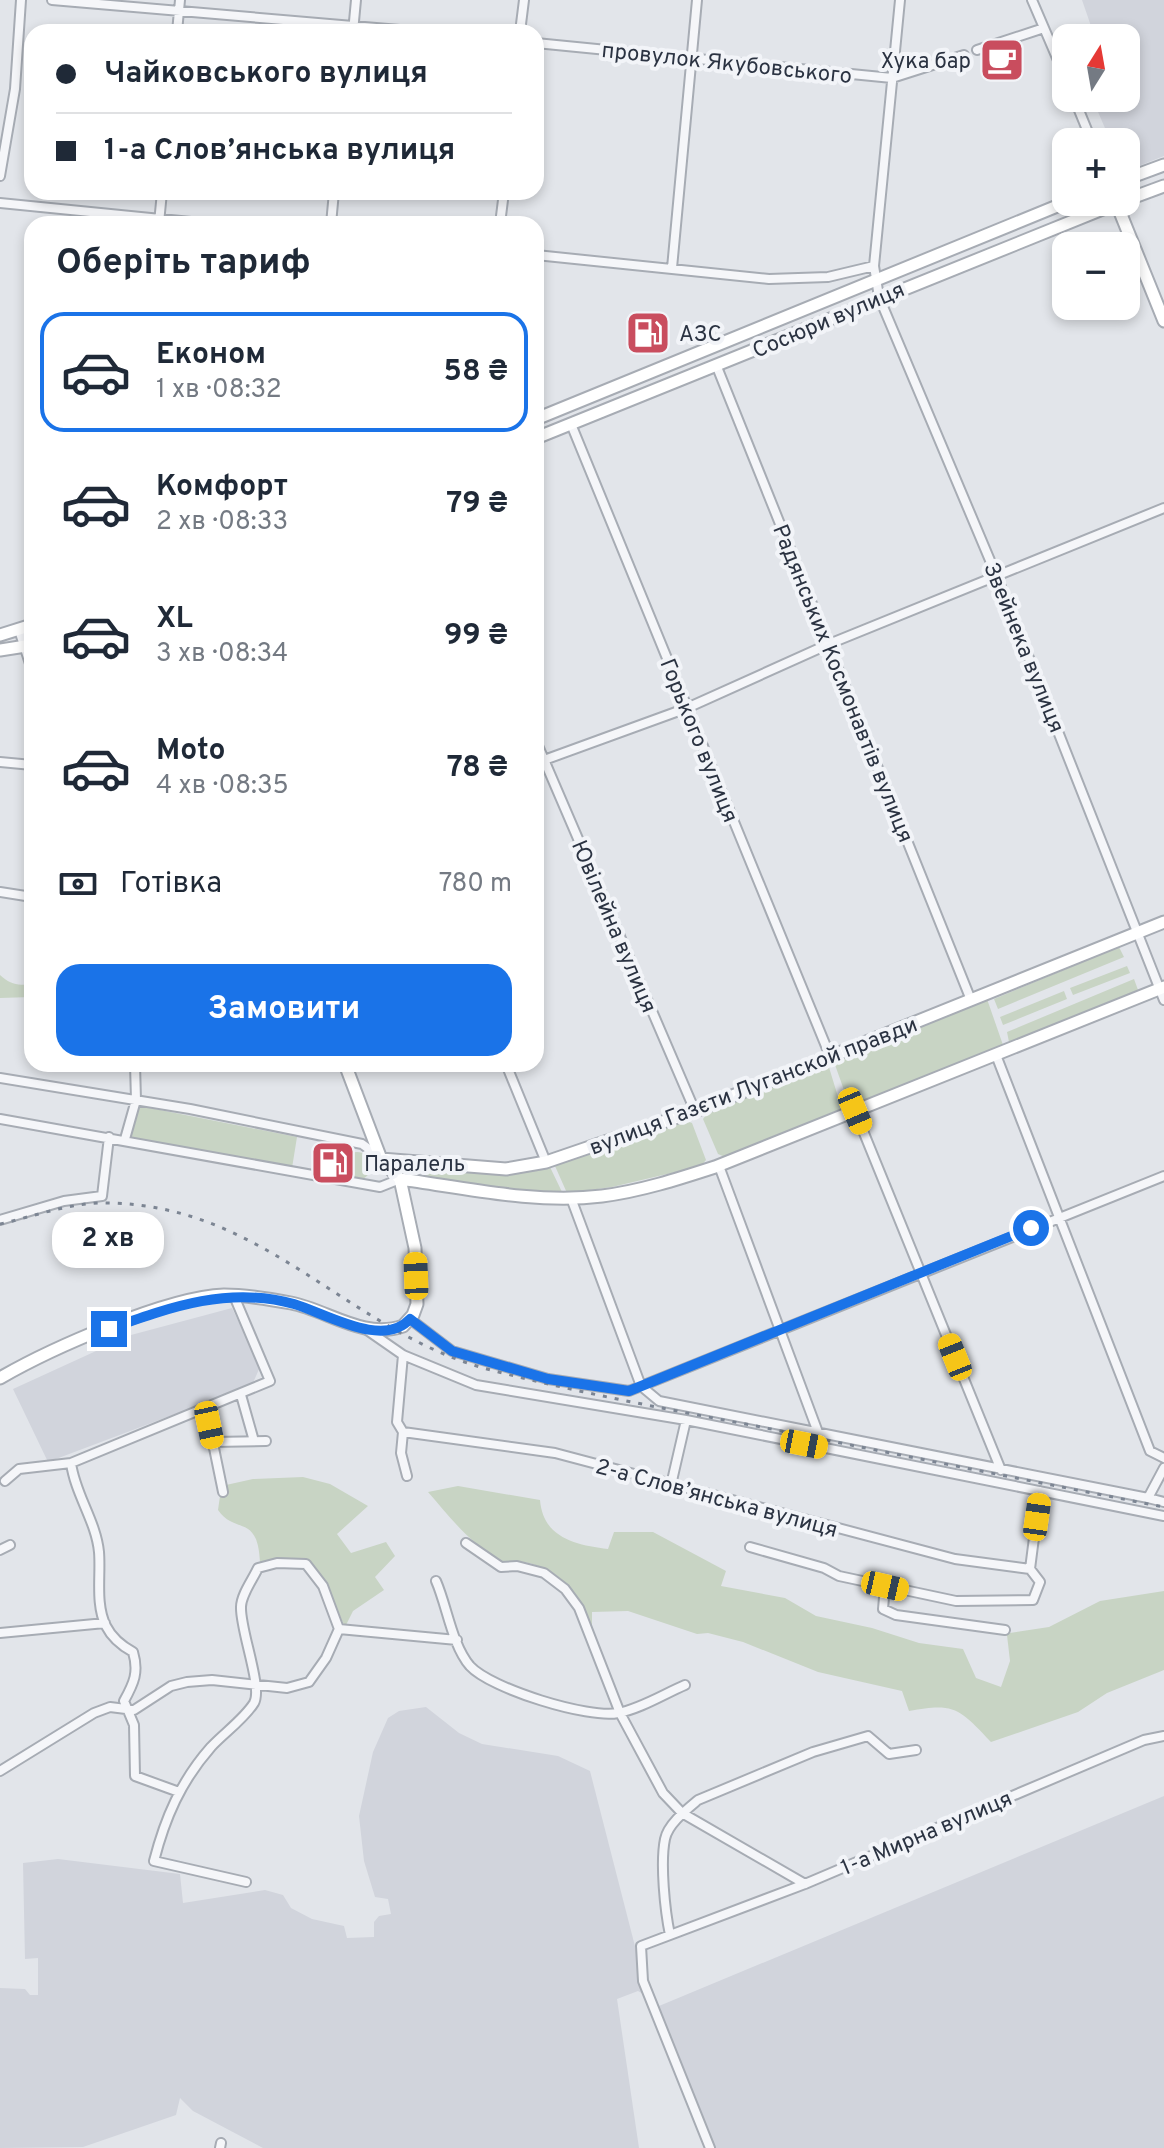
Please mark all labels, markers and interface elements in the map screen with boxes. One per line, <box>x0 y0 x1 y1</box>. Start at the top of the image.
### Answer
north arrow <box>1052 24 1140 112</box>
map controls <box>1052 24 1140 320</box>
cafe icon: Хука бар <box>978 36 1026 84</box>
street label: провулок Якубовського <box>600 38 853 91</box>
place label: Хука бар <box>881 49 971 76</box>
text: Чайковського вулиця <box>104 56 428 93</box>
button: + <box>1052 128 1140 216</box>
text: 1-а Слов’янська вулиця <box>104 133 455 170</box>
button: − <box>1052 232 1140 320</box>
text: Оберіть тариф <box>56 241 311 287</box>
street label: Сосюри вулиця <box>749 277 909 365</box>
fuel station icon: АЗС <box>624 309 672 357</box>
place label: АЗС <box>679 322 722 349</box>
icon: car <box>60 336 132 408</box>
text: Економ <box>156 337 266 374</box>
text: 58 ₴ <box>444 354 508 391</box>
text: 1 хв · 08:32 <box>156 374 282 407</box>
icon: car <box>60 468 132 540</box>
text: Комфорт <box>156 469 288 506</box>
text: 79 ₴ <box>446 486 508 523</box>
text: 2 хв · 08:33 <box>156 506 288 539</box>
street label: Радянських Космонавтів вулиця <box>765 521 918 847</box>
street label: Звейнека вулиця <box>976 559 1069 737</box>
icon: car <box>60 600 132 672</box>
text: XL <box>156 601 193 638</box>
text: 99 ₴ <box>444 618 508 655</box>
text: 3 хв · 08:34 <box>156 638 288 671</box>
street label: Горького вулиця <box>653 655 743 827</box>
icon: car <box>60 732 132 804</box>
text: Moto <box>156 733 226 770</box>
text: 78 ₴ <box>447 750 508 787</box>
text: 4 хв · 08:35 <box>156 770 289 803</box>
street label: Ювілейна вулиця <box>564 836 661 1017</box>
icon: cash <box>56 862 100 906</box>
text: Готівка <box>120 866 222 903</box>
text: 780 m <box>439 868 512 901</box>
button: Замовити <box>56 964 512 1056</box>
street label: вулиця Газєти Луганской правди <box>586 1012 922 1163</box>
car <box>835 1084 875 1138</box>
fuel station icon: Паралель <box>309 1139 357 1187</box>
place label: Паралель <box>364 1152 465 1179</box>
route start <box>1013 1210 1049 1246</box>
callout: 2 хв <box>53 1213 165 1269</box>
text: 2 хв <box>82 1223 134 1256</box>
car <box>403 1252 429 1300</box>
route end <box>91 1311 127 1347</box>
car <box>935 1330 975 1384</box>
car <box>192 1399 226 1451</box>
car <box>778 1428 830 1460</box>
street label: 2-а Слов’янська вулиця <box>592 1454 840 1545</box>
car <box>1022 1492 1052 1542</box>
car <box>859 1569 911 1603</box>
street label: 1-а Мирна вулиця <box>837 1786 1017 1883</box>

